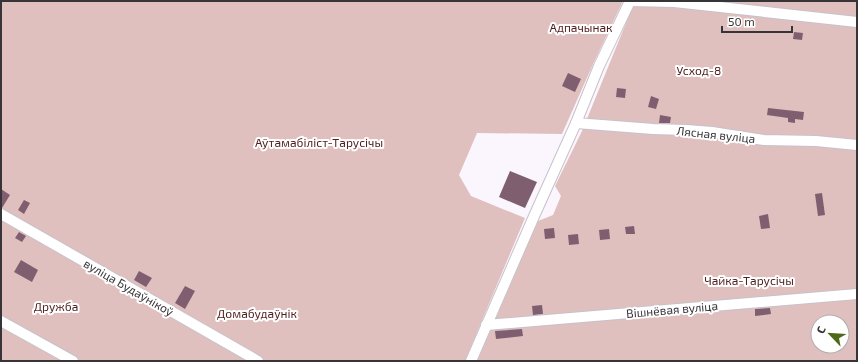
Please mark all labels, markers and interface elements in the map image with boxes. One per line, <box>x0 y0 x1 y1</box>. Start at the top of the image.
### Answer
scale bar <box>722 8 792 34</box>
text: 50 m <box>728 14 755 28</box>
park label: Адпачынак <box>549 20 613 34</box>
park label: Усход-8 <box>677 63 721 77</box>
street label: Лясная вуліца <box>676 123 756 146</box>
park label: Аўтамабіліст-Тарусічы <box>255 135 383 150</box>
street label: вуліца Будаўнікоў <box>81 256 177 320</box>
park label: Чайка-Тарусічы <box>704 273 794 288</box>
street label: Вішнёвая вуліца <box>626 298 719 321</box>
park label: Дружба <box>34 299 78 314</box>
park label: Домабудаўнік <box>217 306 298 321</box>
north arrow <box>810 314 850 354</box>
text: С <box>813 323 828 335</box>

